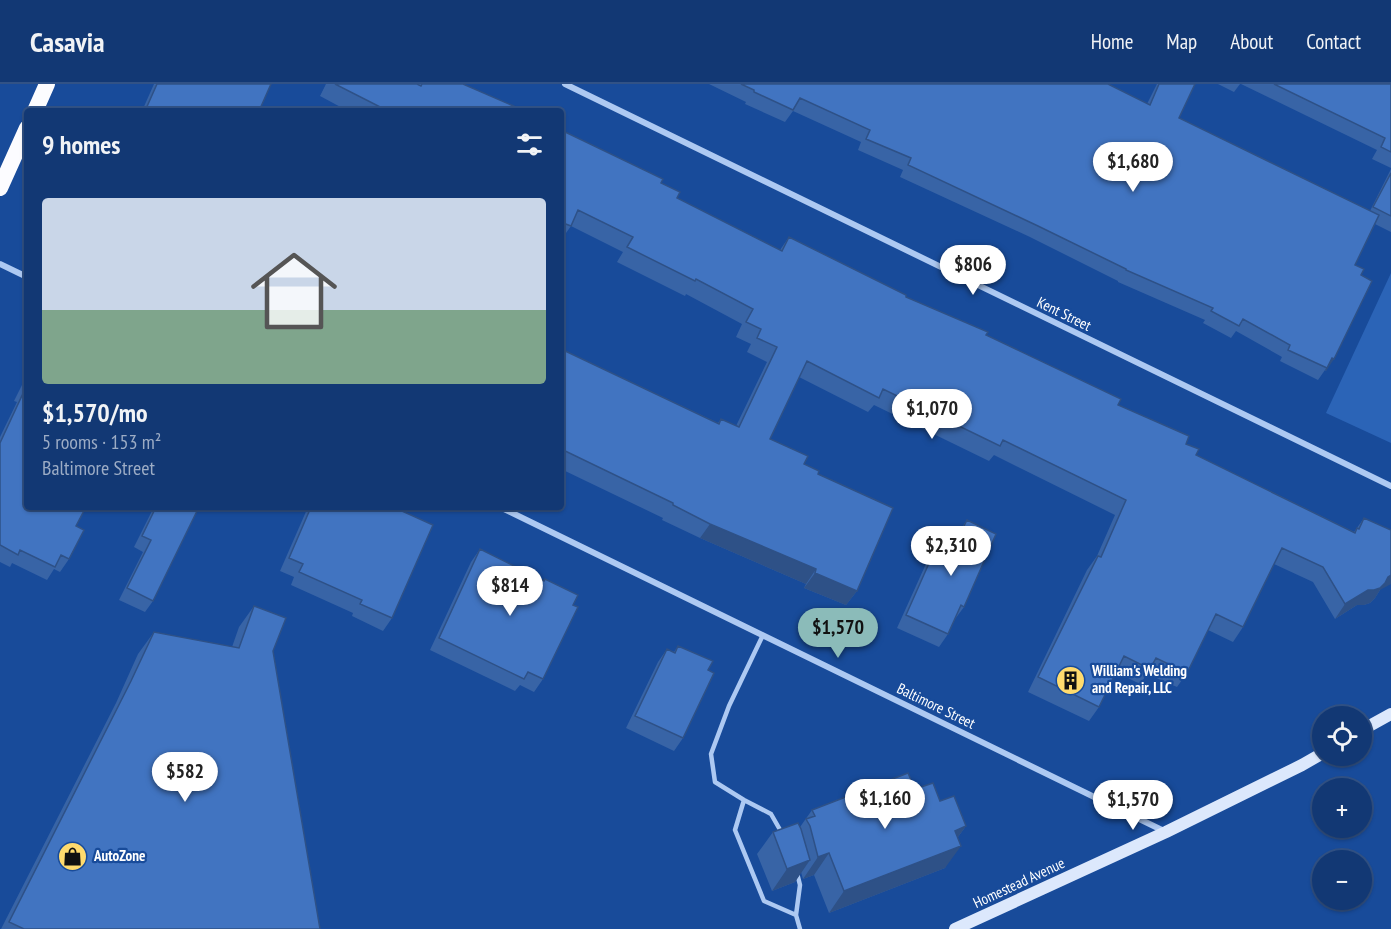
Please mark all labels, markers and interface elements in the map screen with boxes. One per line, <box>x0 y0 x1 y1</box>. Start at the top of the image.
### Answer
text: Casavia <box>30 23 105 60</box>
text: Home <box>1091 28 1133 55</box>
text: Map <box>1166 28 1197 55</box>
text: About <box>1230 28 1273 55</box>
text: Contact <box>1306 28 1361 55</box>
text: 9 homes <box>42 128 120 161</box>
icon: filters <box>513 128 546 161</box>
pin: $1,680 <box>1084 142 1182 193</box>
text: $1,680 <box>1107 148 1159 174</box>
icon: home <box>240 237 348 345</box>
pin: $806 <box>937 245 1009 296</box>
text: $806 <box>954 251 992 277</box>
street label: Kent Street <box>1034 292 1094 335</box>
pin: $1,070 <box>883 389 981 440</box>
text: $1,070 <box>906 395 958 421</box>
text: $1,570/mo <box>42 396 148 429</box>
text: 5 rooms · 153 m² <box>42 429 161 455</box>
text: Baltimore Street <box>42 455 155 481</box>
pin: $2,310 <box>902 526 1000 577</box>
text: $2,310 <box>925 532 977 558</box>
pin: $814 <box>474 566 546 617</box>
text: $814 <box>491 572 529 598</box>
pin: $1,570 <box>789 608 887 659</box>
text: $1,570 <box>812 614 864 640</box>
place label: William's Welding and Repair, LLC <box>1091 661 1187 697</box>
building icon: William's Welding and Repair, LLC <box>1055 664 1087 696</box>
street label: Baltimore Street <box>894 678 978 733</box>
map controls <box>1312 706 1372 910</box>
button: locate <box>1312 706 1372 766</box>
pin: $582 <box>149 752 221 803</box>
text: $582 <box>166 758 204 784</box>
button: + <box>1312 778 1372 838</box>
pin: $1,160 <box>836 779 934 830</box>
pin: $1,570 <box>1084 780 1182 831</box>
text: $1,160 <box>859 785 911 811</box>
text: $1,570 <box>1107 786 1159 812</box>
shop icon: AutoZone <box>57 840 89 872</box>
place label: AutoZone <box>93 846 145 865</box>
button: − <box>1312 850 1372 910</box>
street label: Homestead Avenue <box>970 853 1068 912</box>

